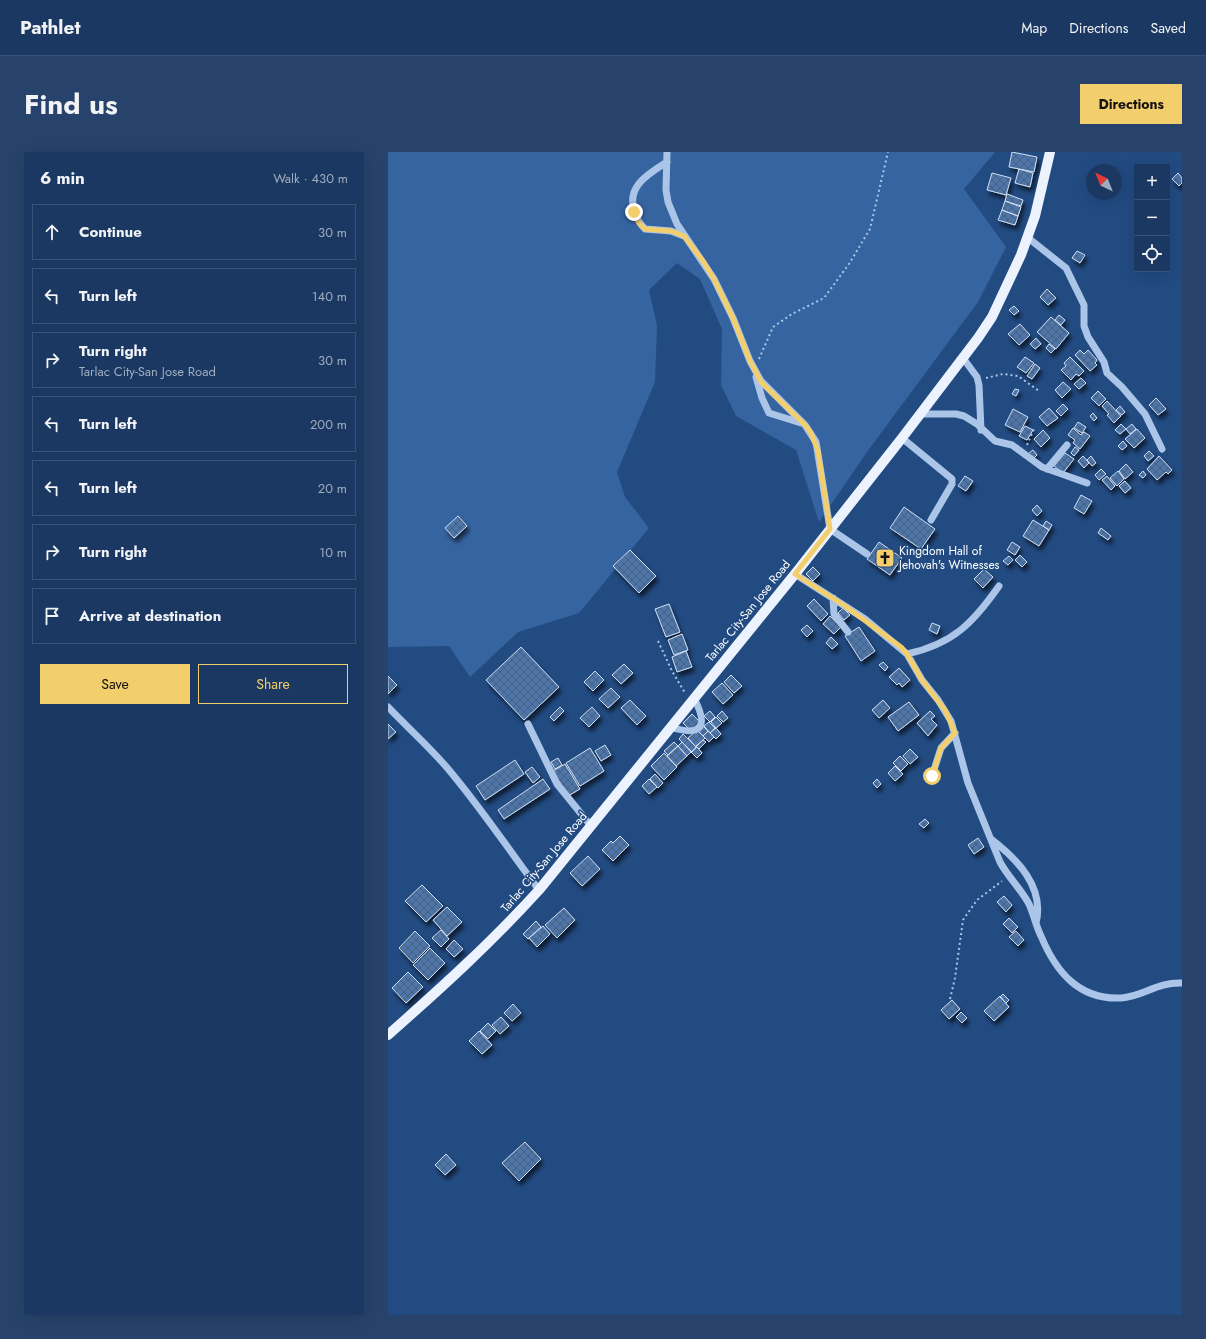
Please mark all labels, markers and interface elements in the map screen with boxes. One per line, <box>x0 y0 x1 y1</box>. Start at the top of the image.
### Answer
text: Pathlet <box>20 14 80 41</box>
text: Map <box>1021 18 1047 38</box>
text: Directions <box>1069 18 1129 38</box>
text: Saved <box>1151 18 1186 38</box>
text: Find us <box>24 84 118 125</box>
button: Directions <box>1080 84 1182 124</box>
north arrow <box>1086 164 1122 200</box>
map controls <box>1134 164 1170 272</box>
button: + <box>1134 164 1170 200</box>
text: 6 min <box>40 166 85 190</box>
text: Walk · 430 m <box>273 169 348 188</box>
button: − <box>1134 200 1170 236</box>
route end <box>625 203 643 221</box>
icon: ahead <box>41 221 63 243</box>
text: Continue <box>79 221 142 243</box>
text: 30 m <box>318 223 347 242</box>
button: locate <box>1134 236 1170 272</box>
icon: left <box>41 285 63 307</box>
text: Turn left <box>79 285 137 307</box>
text: 140 m <box>312 287 347 306</box>
text: Turn right <box>79 340 147 362</box>
icon: right <box>41 349 63 371</box>
text: 30 m <box>318 351 347 370</box>
text: Tarlac City-San Jose Road <box>79 362 216 381</box>
icon: left <box>41 413 63 435</box>
text: Turn left <box>79 413 137 435</box>
text: 200 m <box>310 415 347 434</box>
icon: left <box>41 477 63 499</box>
text: Turn left <box>79 477 137 499</box>
text: 20 m <box>318 479 347 498</box>
icon: right <box>41 541 63 563</box>
text: Turn right <box>79 541 147 563</box>
place label: Kingdom Hall of Jehovah's Witnesses <box>897 542 1000 574</box>
text: 10 m <box>319 543 347 562</box>
church icon: Kingdom Hall of Jehovah's Witnesses <box>874 547 896 569</box>
street label: Tarlac City-San Jose Road <box>701 556 795 666</box>
icon: arrive <box>41 605 63 627</box>
text: Arrive at destination <box>79 605 221 627</box>
button: Save <box>40 664 190 704</box>
button: Share <box>198 664 348 704</box>
route start <box>923 767 941 785</box>
street label: Tarlac City-San Jose Road <box>496 808 592 916</box>

